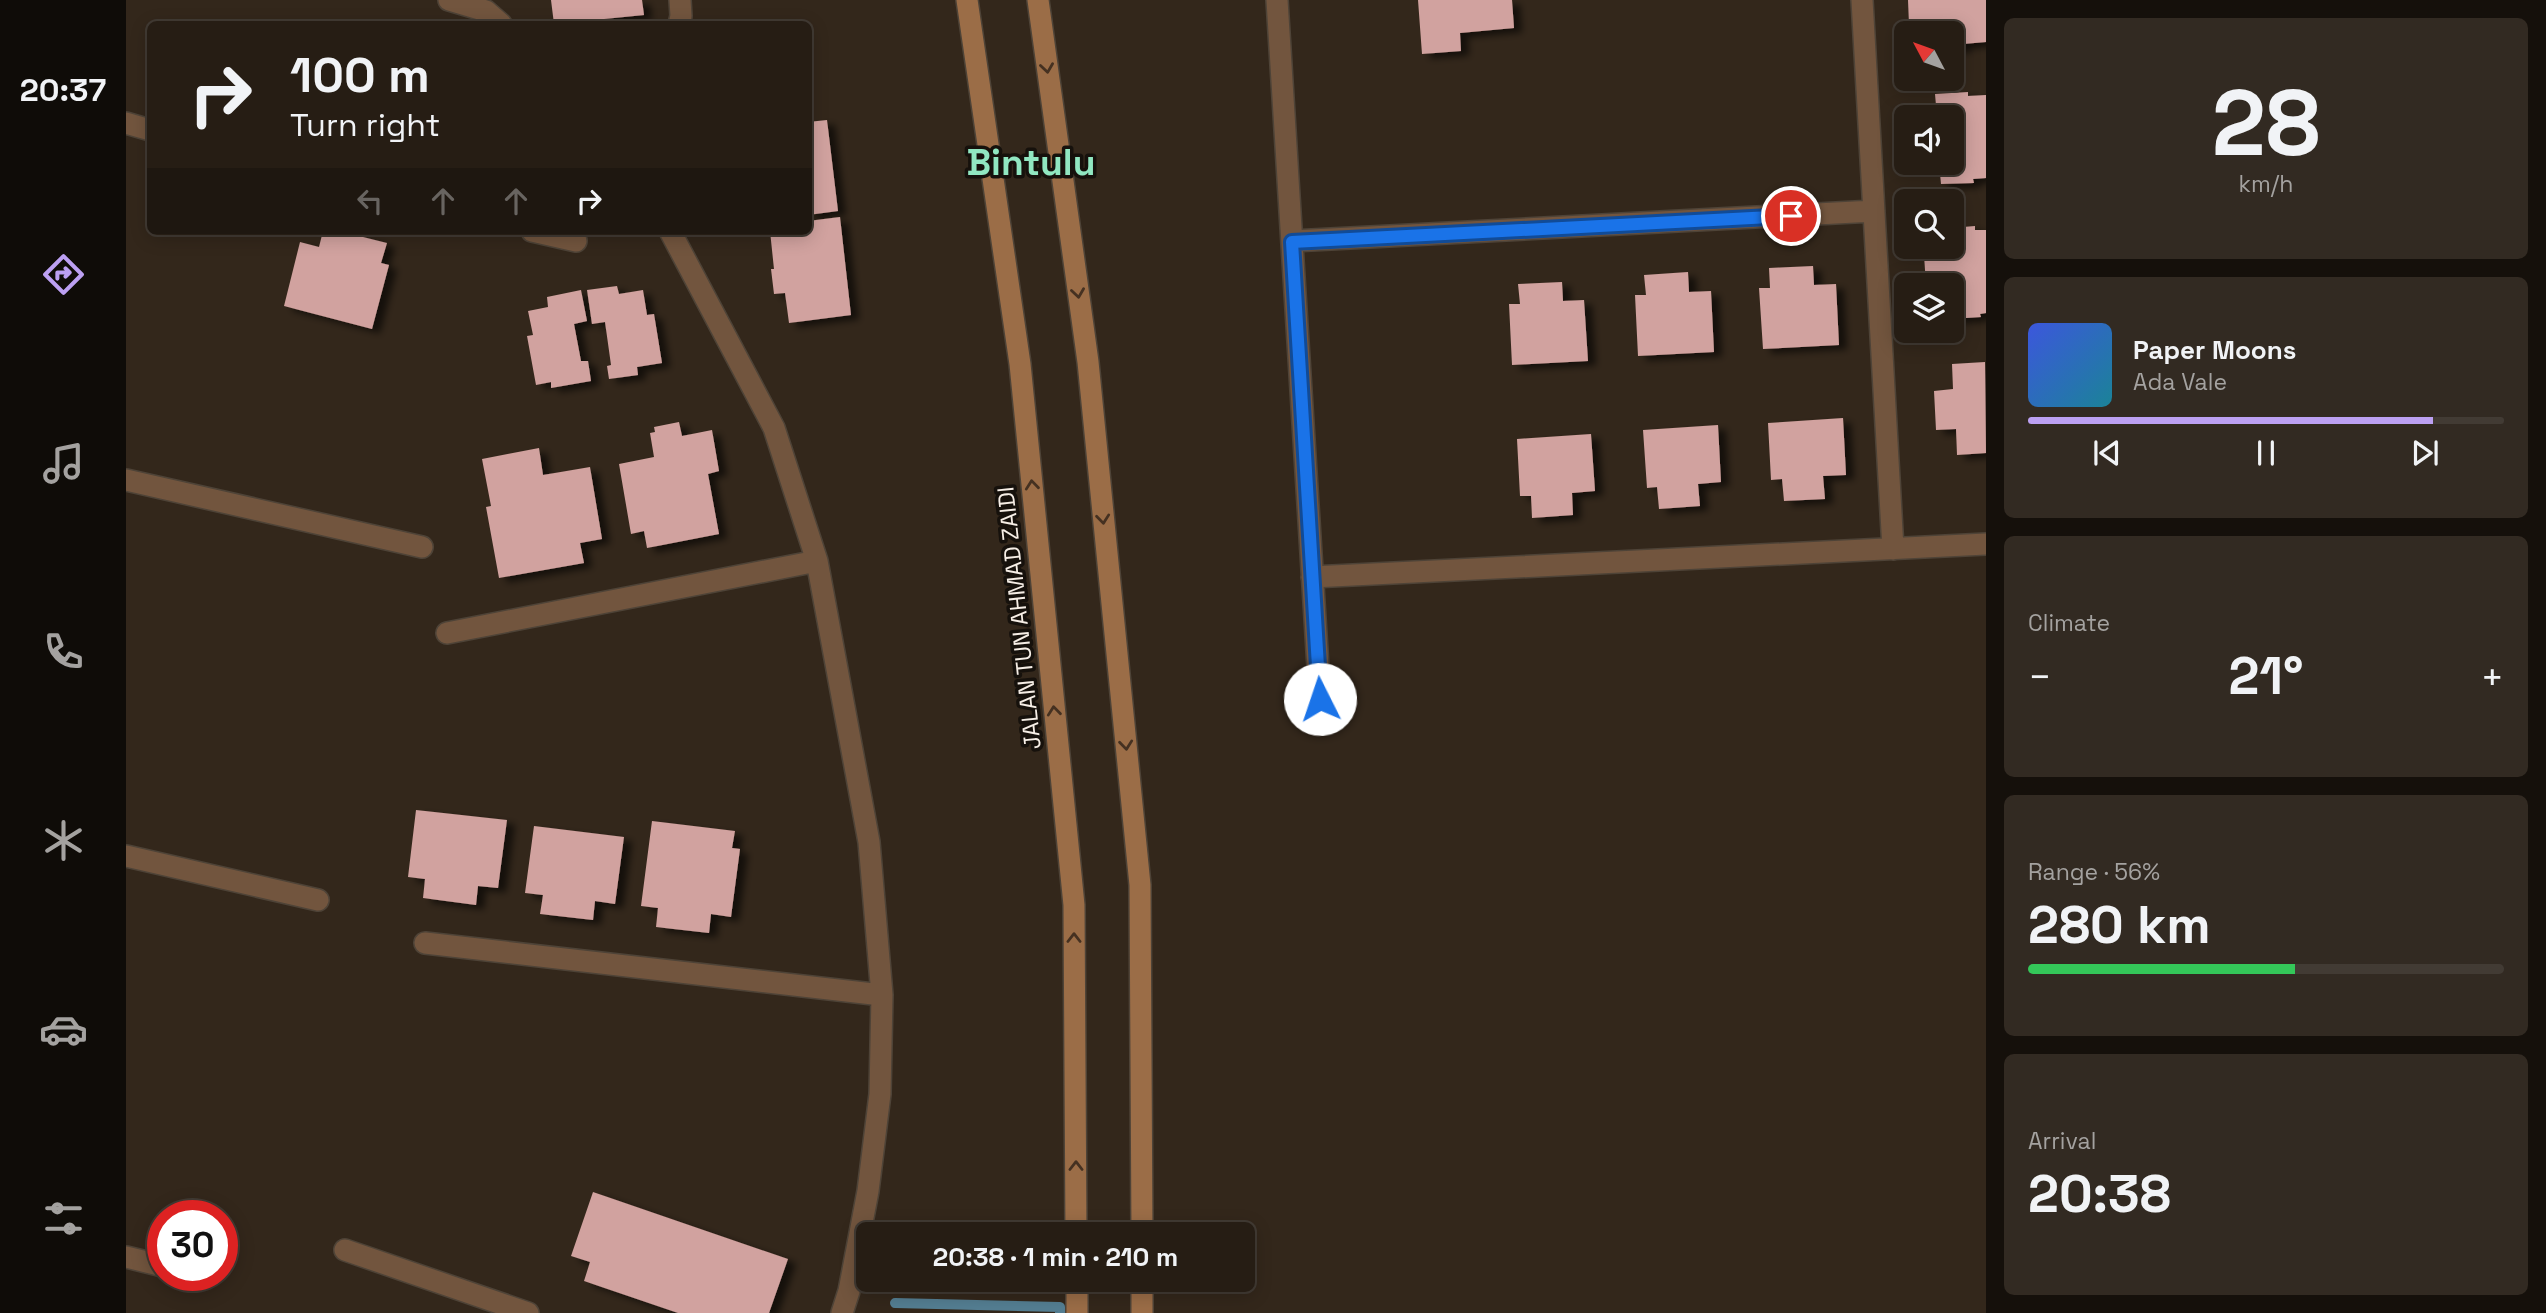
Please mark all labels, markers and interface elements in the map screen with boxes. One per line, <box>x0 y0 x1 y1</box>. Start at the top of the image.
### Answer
north arrow <box>1894 21 1964 91</box>
map controls <box>1894 21 1964 343</box>
text: 100 m <box>290 44 430 106</box>
icon: right <box>175 49 266 140</box>
one-way arrow <box>1040 62 1055 73</box>
text: 28 <box>2212 65 2320 182</box>
text: 20:37 <box>20 70 106 110</box>
text: Turn right <box>290 105 440 145</box>
button: sound <box>1894 105 1964 175</box>
district label: Bintulu <box>967 139 1095 186</box>
text: km/h <box>2239 169 2293 199</box>
icon: left <box>351 182 389 220</box>
icon: ahead <box>424 182 462 220</box>
icon: ahead <box>497 182 535 220</box>
icon: right <box>570 182 608 220</box>
pin <box>1761 186 1821 246</box>
button: search <box>1894 189 1964 259</box>
icon: arrive <box>1772 197 1810 235</box>
icon: directions <box>39 250 88 299</box>
button: layers <box>1894 273 1964 343</box>
one-way arrow <box>1071 287 1086 299</box>
text: Paper Moons <box>2133 333 2296 367</box>
text: Ada Vale <box>2133 367 2227 397</box>
icon: previous <box>2088 434 2126 472</box>
icon: pause <box>2247 434 2285 472</box>
icon: next <box>2406 434 2444 472</box>
icon: music <box>39 439 88 488</box>
one-way arrow <box>1025 479 1040 490</box>
street label: JALAN TUN AHMAD ZAIDI <box>990 485 1048 751</box>
one-way arrow <box>1096 513 1111 525</box>
text: Climate <box>2028 608 2110 638</box>
icon: phone <box>39 627 88 676</box>
text: 21° <box>2229 643 2303 709</box>
text: − <box>2028 653 2052 701</box>
text: + <box>2480 653 2504 701</box>
position arrow <box>1283 662 1357 736</box>
one-way arrow <box>1047 706 1062 717</box>
one-way arrow <box>1118 740 1133 751</box>
icon: climate <box>39 816 88 865</box>
text: Range · 56% <box>2028 857 2160 887</box>
text: 280 km <box>2028 892 2211 958</box>
one-way arrow <box>1066 932 1082 943</box>
icon: car <box>39 1005 88 1054</box>
text: Arrival <box>2028 1126 2096 1156</box>
one-way arrow <box>1068 1160 1084 1170</box>
text: 20:38 <box>2028 1161 2171 1227</box>
icon: filters <box>39 1194 88 1243</box>
speed limit sign: 30 <box>147 1200 238 1291</box>
text: 20:38 · 1 min · 210 m <box>933 1240 1178 1274</box>

